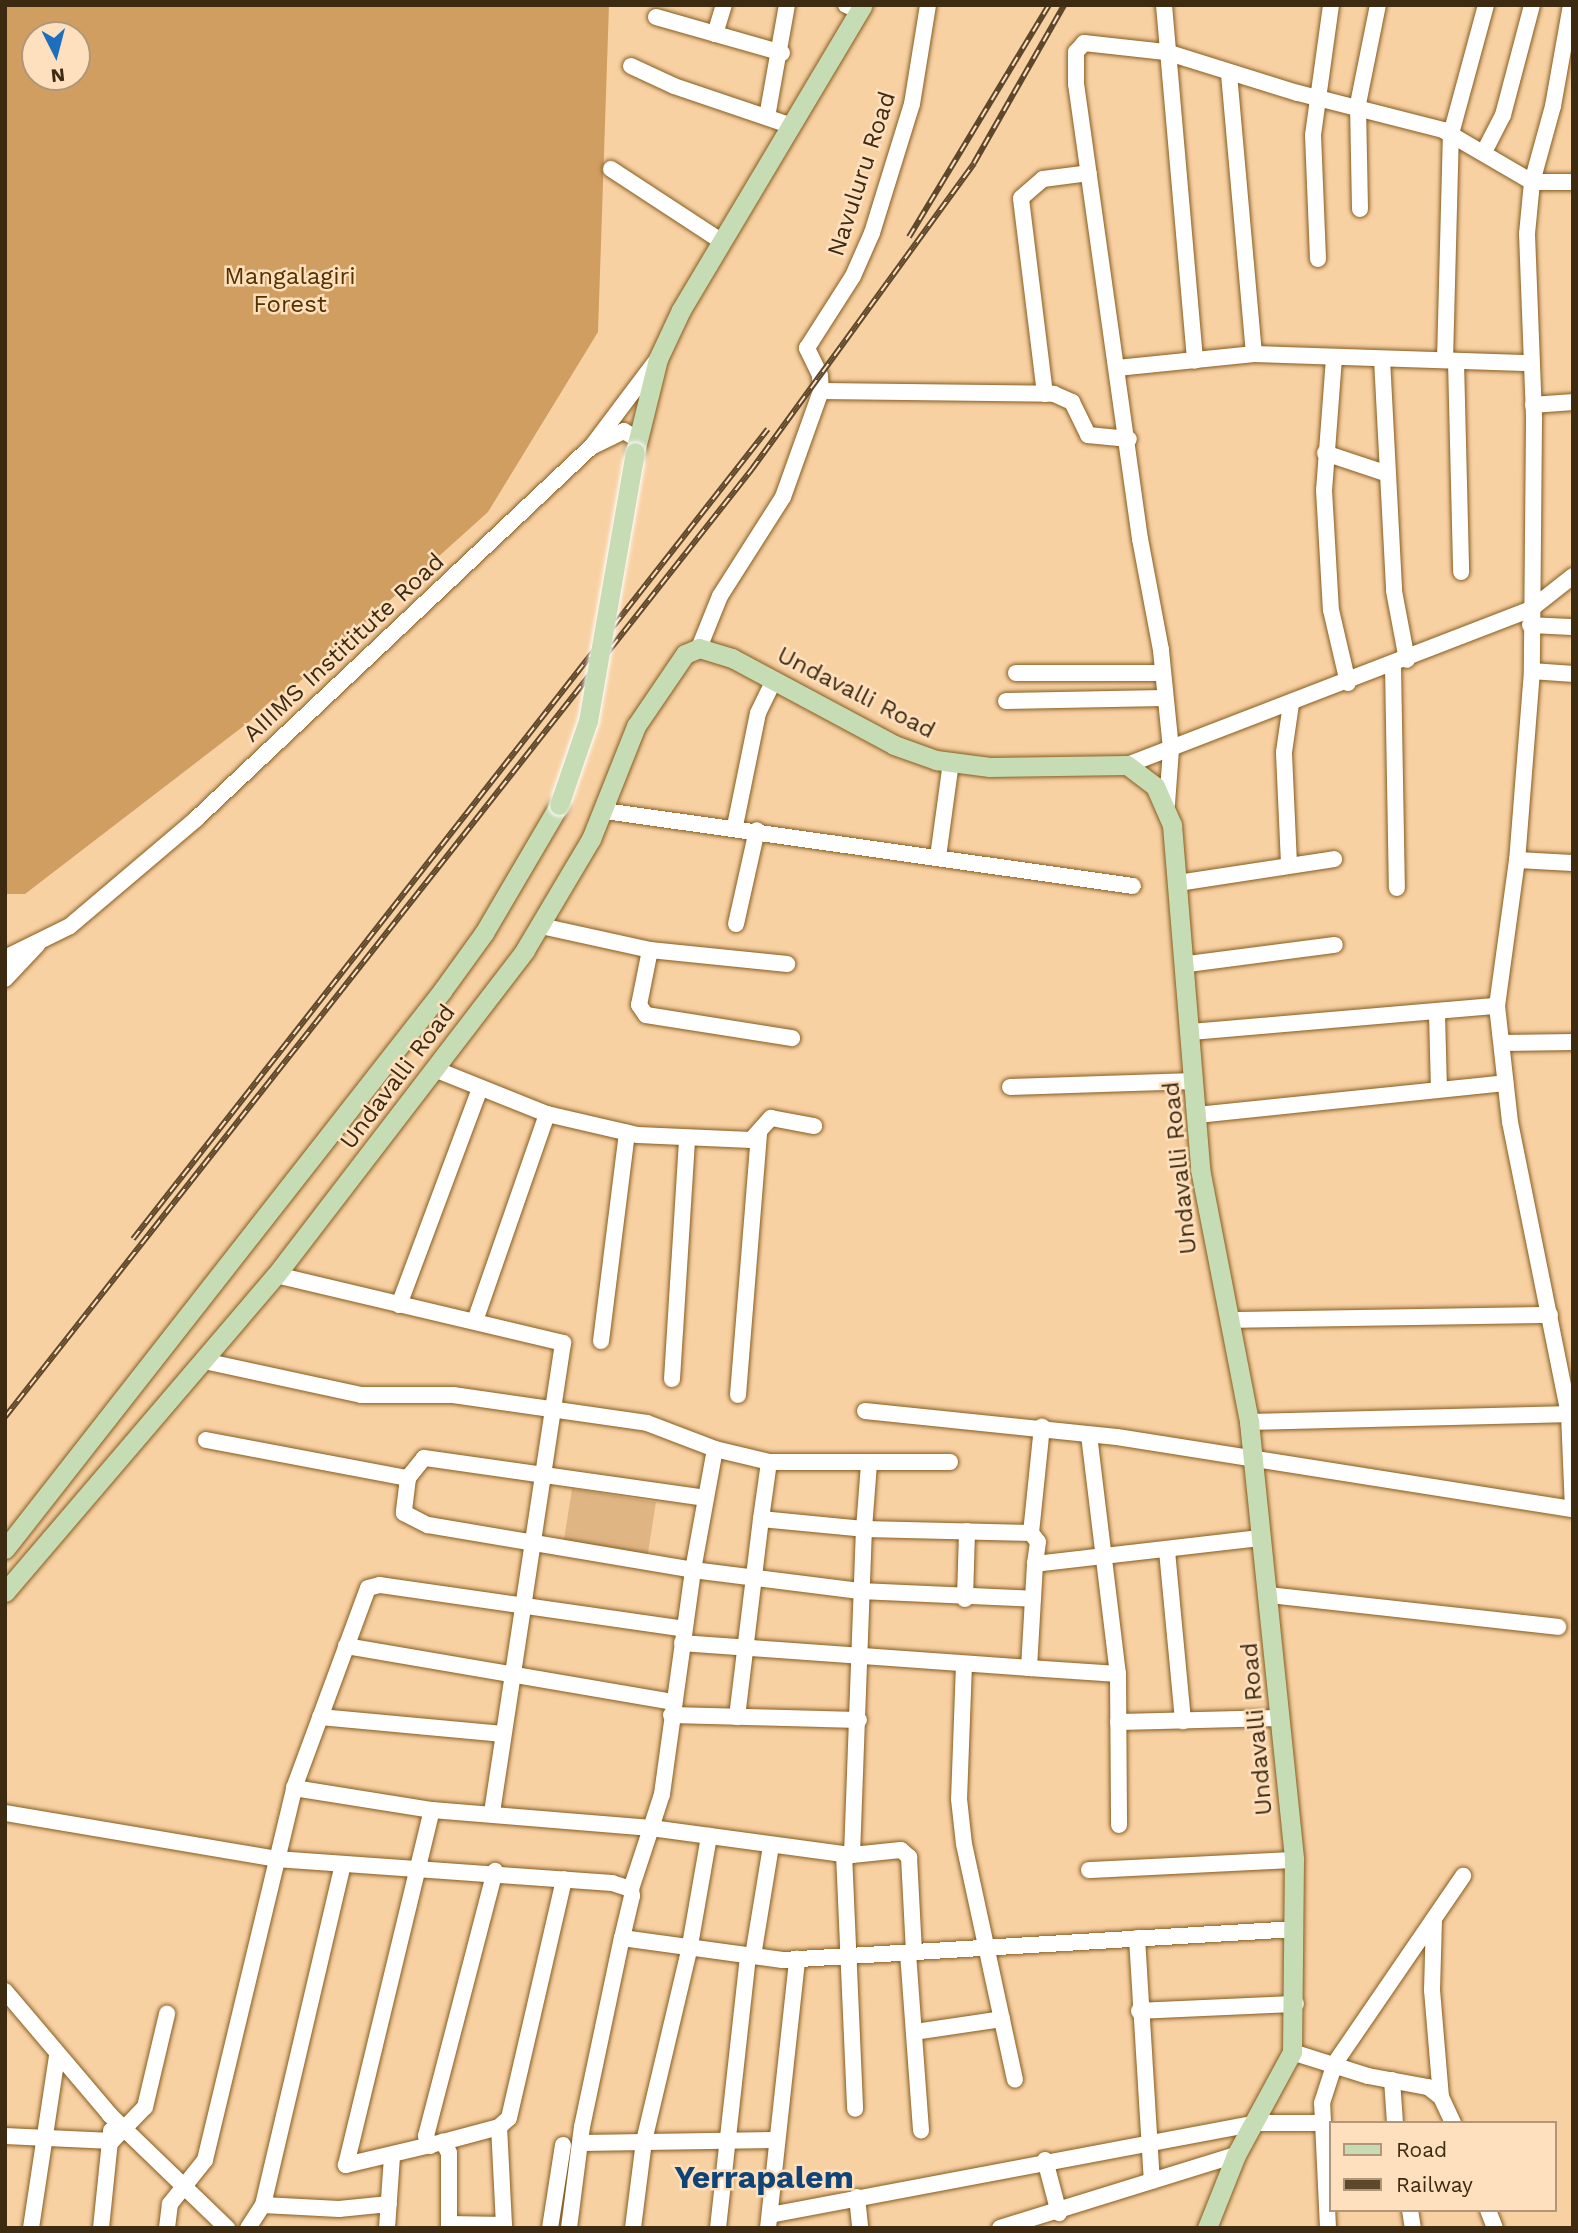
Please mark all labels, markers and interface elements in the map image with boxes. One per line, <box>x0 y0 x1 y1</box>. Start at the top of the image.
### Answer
north arrow <box>21 21 91 91</box>
text: N <box>50 63 66 88</box>
street label: Navuluru Road <box>822 88 902 260</box>
park label: Mangalagiri Forest <box>224 263 356 319</box>
street label: AIIIMS Instititute Road <box>238 547 450 749</box>
street label: Undavalli Road <box>772 641 940 745</box>
street label: Undavalli Road <box>334 999 462 1155</box>
street label: Undavalli Road <box>1157 1080 1203 1256</box>
street label: Undavalli Road <box>1235 1641 1279 1817</box>
legend <box>1330 2121 1557 2212</box>
text: Road <box>1396 2137 1447 2162</box>
district label: Yerrapalem <box>674 2158 854 2196</box>
text: Railway <box>1396 2172 1473 2197</box>

